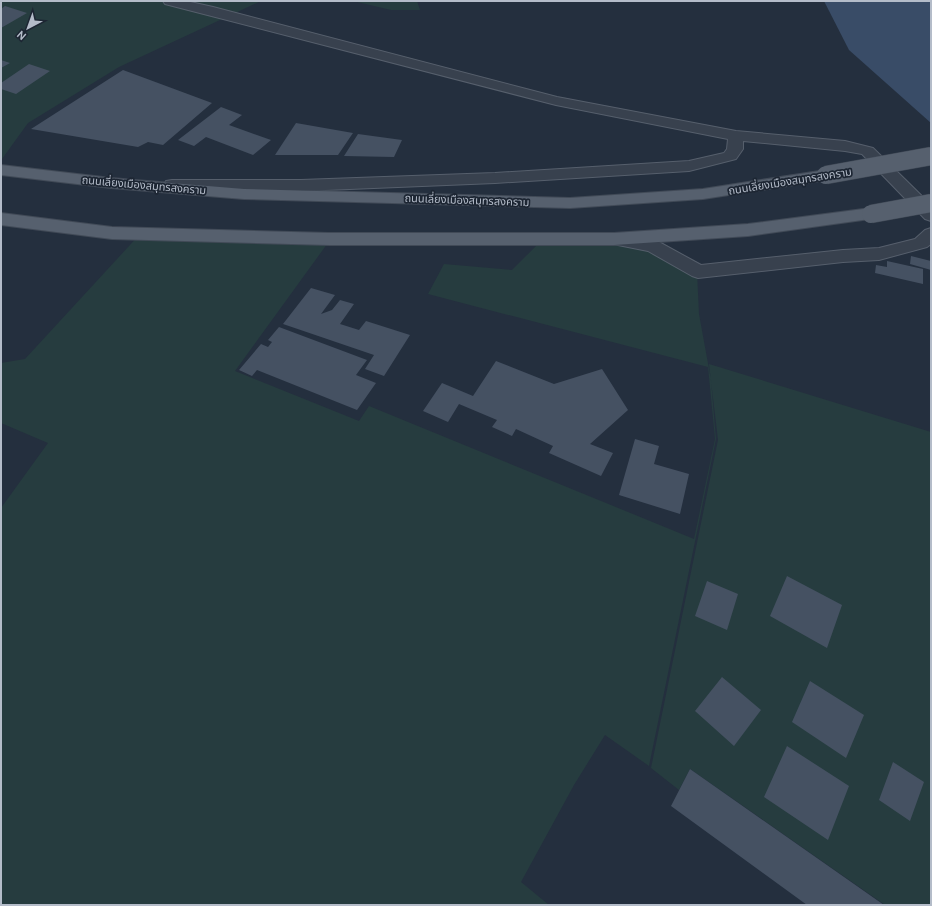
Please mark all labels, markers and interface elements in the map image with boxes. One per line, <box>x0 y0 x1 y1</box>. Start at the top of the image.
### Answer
north arrow <box>8 8 48 48</box>
text: N <box>14 28 29 43</box>
street label: ถนนเลี่ยงเมืองสมุทรสงคราม <box>727 163 853 198</box>
street label: ถนนเลี่ยงเมืองสมุทรสงคราม <box>81 172 207 197</box>
street label: ถนนเลี่ยงเมืองสมุทรสงคราม <box>404 190 530 209</box>

